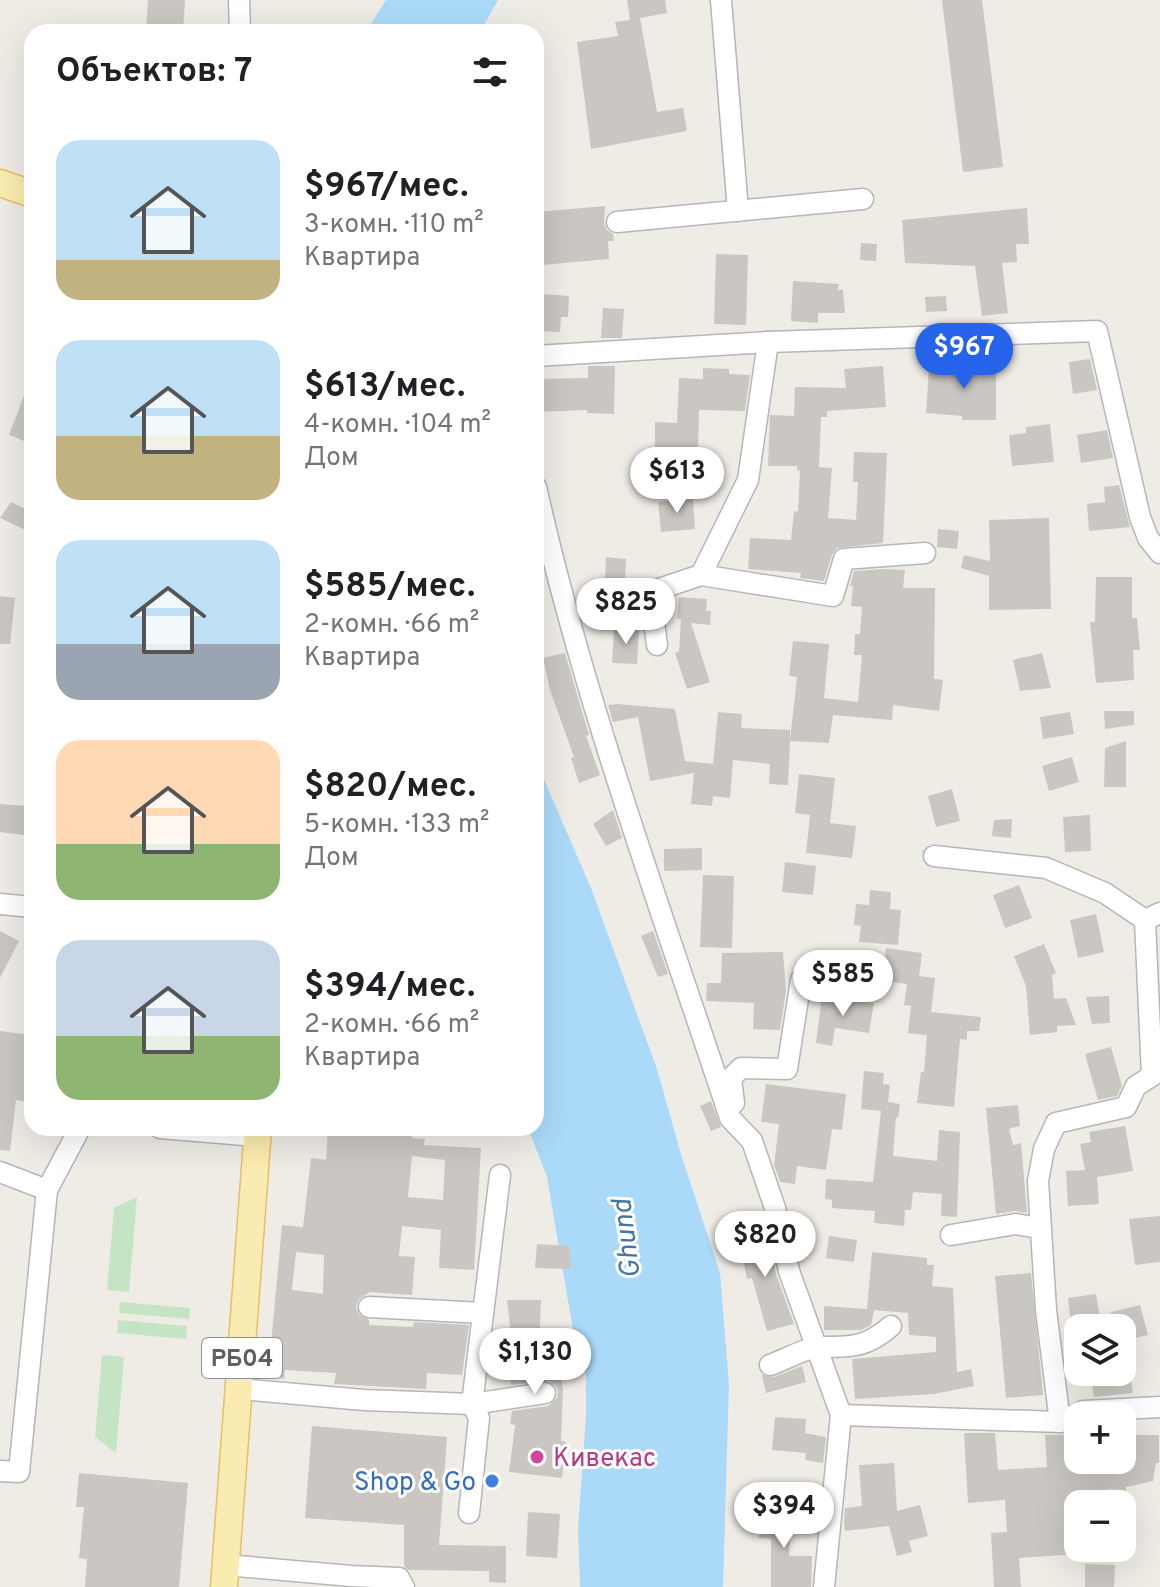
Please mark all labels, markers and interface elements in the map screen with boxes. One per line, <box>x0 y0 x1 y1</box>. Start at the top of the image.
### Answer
icon: filters <box>468 50 512 94</box>
text: Объектов: 7 <box>56 51 252 94</box>
text: $967/мес. <box>304 166 469 209</box>
icon: home <box>120 172 216 268</box>
text: 3-комн. · 110 m² <box>304 209 484 242</box>
text: Квартира <box>304 242 420 275</box>
pin: $967 <box>917 323 1011 391</box>
text: $967 <box>933 332 995 365</box>
text: $613/мес. <box>304 366 465 409</box>
icon: home <box>120 372 216 468</box>
text: 4-комн. · 104 m² <box>304 409 491 442</box>
text: Дом <box>304 442 359 475</box>
pin: $613 <box>630 447 724 515</box>
text: $613 <box>648 456 706 489</box>
text: $585/мес. <box>304 566 475 609</box>
icon: home <box>120 572 216 668</box>
pin: $825 <box>579 578 673 646</box>
text: $825 <box>594 587 658 620</box>
text: 2-комн. · 66 m² <box>304 609 479 642</box>
text: Квартира <box>304 642 420 675</box>
text: $820/мес. <box>304 766 476 809</box>
icon: home <box>120 772 216 868</box>
text: 5-комн. · 133 m² <box>304 809 489 842</box>
text: Дом <box>304 842 359 875</box>
pin: $585 <box>796 950 890 1018</box>
text: $585 <box>811 959 875 992</box>
text: $394/мес. <box>304 966 475 1009</box>
icon: home <box>120 972 216 1068</box>
text: 2-комн. · 66 m² <box>304 1009 479 1042</box>
text: Квартира <box>304 1042 420 1075</box>
water label: Ghund <box>605 1195 651 1280</box>
pin: $820 <box>718 1211 812 1279</box>
text: $820 <box>733 1220 797 1253</box>
map controls <box>1064 1314 1136 1562</box>
button: layers <box>1064 1314 1136 1386</box>
pin: $1,130 <box>470 1328 600 1396</box>
text: $1,130 <box>497 1337 573 1370</box>
road number: РБ04 <box>202 1338 282 1378</box>
button: + <box>1064 1402 1136 1474</box>
place label: Кивекас <box>553 1443 656 1476</box>
marker: Кивекас <box>528 1448 546 1466</box>
place label: Shop & Go <box>354 1467 476 1500</box>
marker: Shop & Go <box>483 1472 501 1490</box>
pin: $394 <box>737 1482 831 1550</box>
button: − <box>1064 1490 1136 1562</box>
text: $394 <box>752 1491 816 1524</box>

